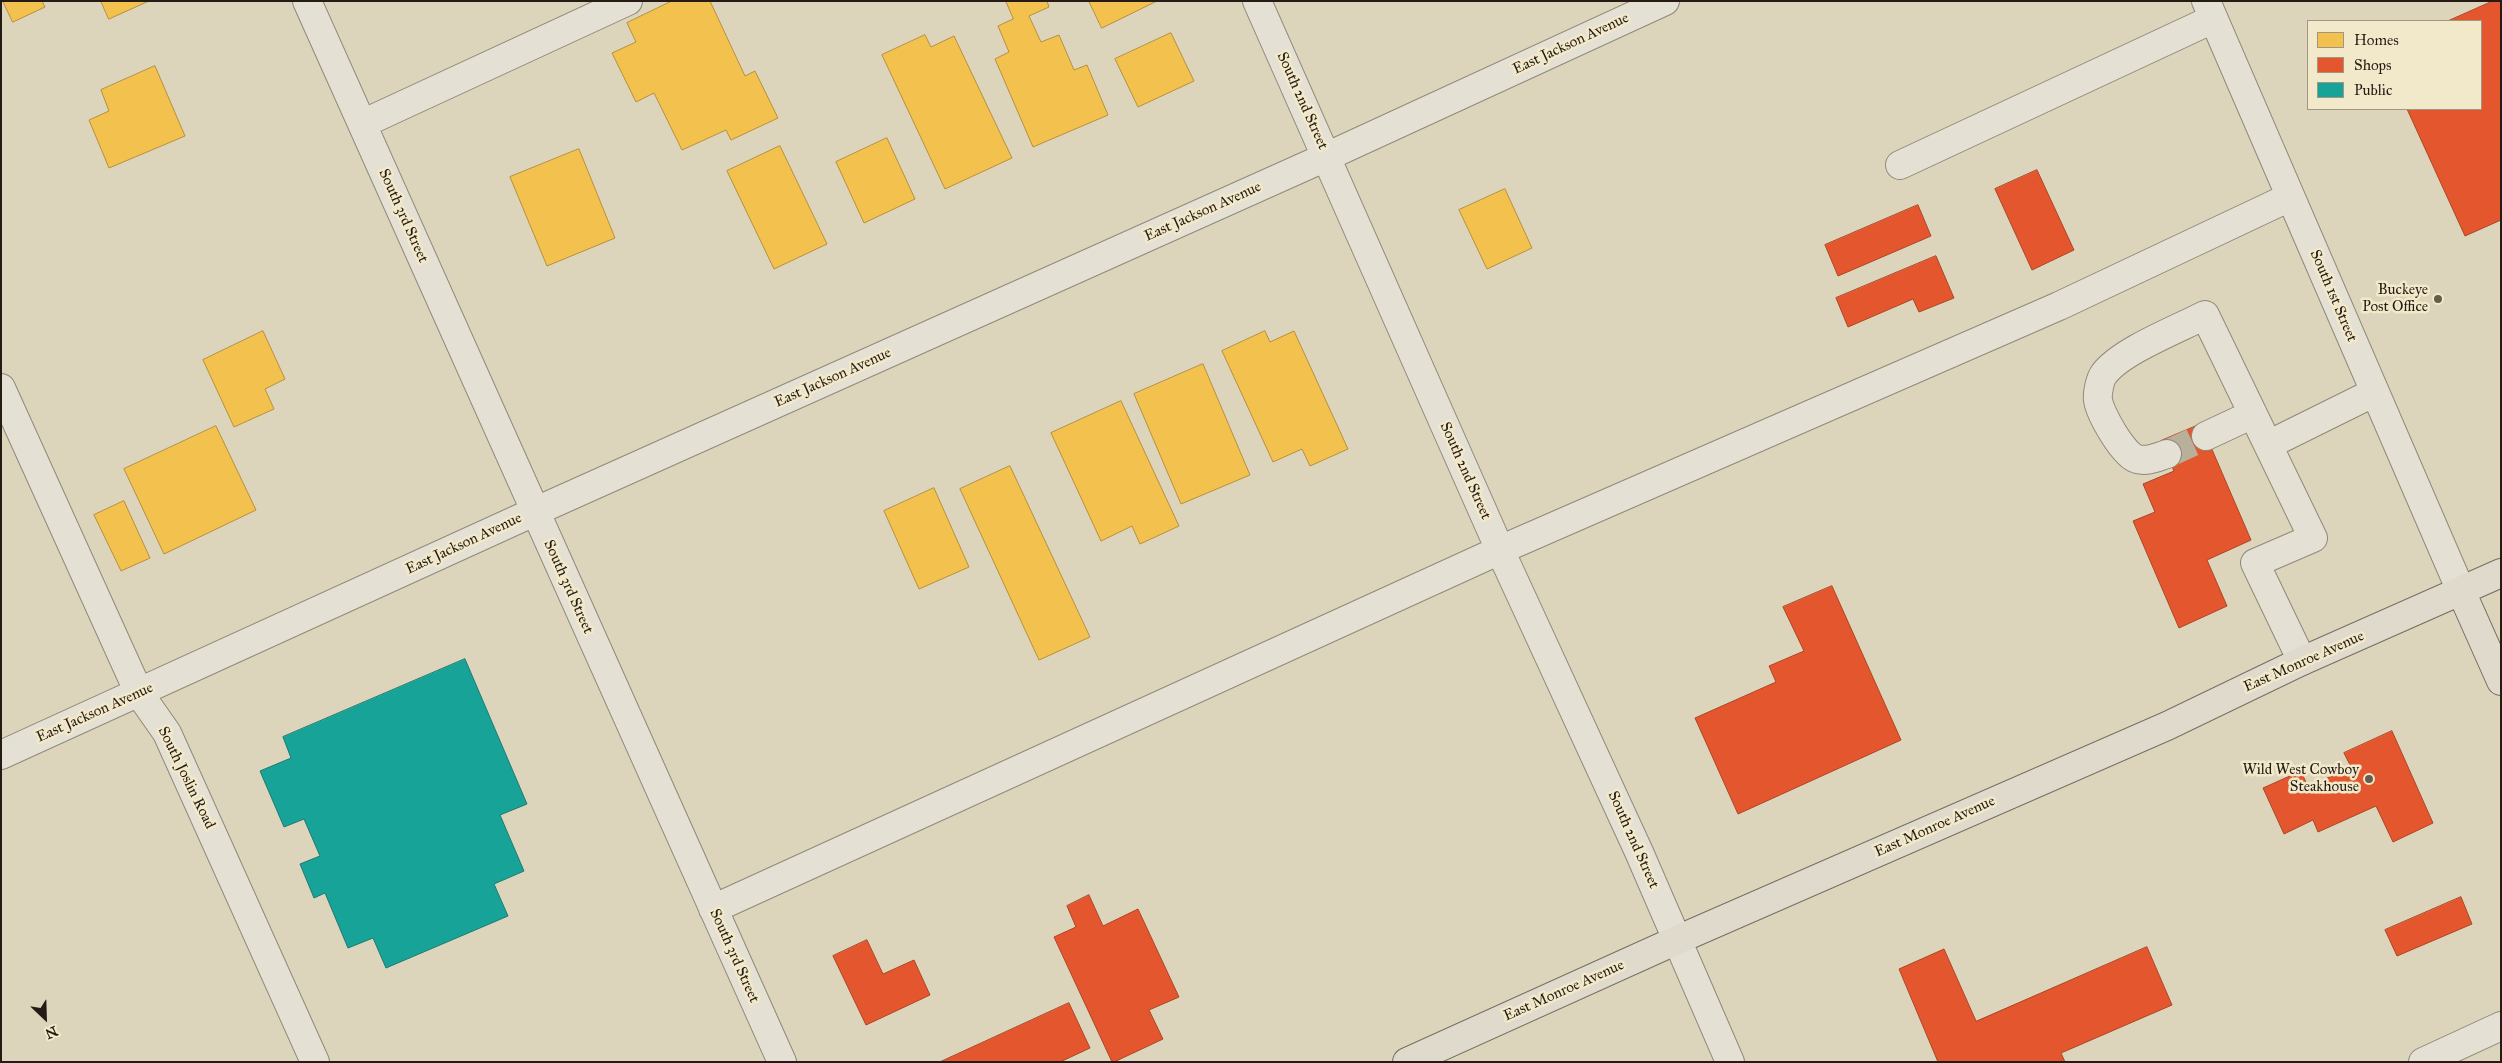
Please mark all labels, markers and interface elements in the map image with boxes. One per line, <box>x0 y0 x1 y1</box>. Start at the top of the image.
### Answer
street label: East Jackson Avenue <box>1510 9 1632 79</box>
legend <box>2307 20 2482 110</box>
text: Homes <box>2354 31 2399 49</box>
street label: South 2nd Street <box>1272 50 1332 152</box>
text: Shops <box>2354 56 2392 74</box>
text: Public <box>2354 81 2392 99</box>
street label: South 3rd Street <box>374 166 432 266</box>
street label: East Jackson Avenue <box>1142 178 1264 246</box>
street label: South 1st Street <box>2305 247 2361 345</box>
place label: Buckeye Post Office <box>2362 281 2428 316</box>
marker: Buckeye Post Office <box>2432 293 2444 305</box>
street label: East Jackson Avenue <box>772 344 894 412</box>
street label: South 2nd Street <box>1435 420 1495 522</box>
street label: East Jackson Avenue <box>403 509 525 579</box>
street label: South 3rd Street <box>539 537 597 637</box>
street label: East Monroe Avenue <box>2241 627 2367 697</box>
street label: East Jackson Avenue <box>34 679 156 747</box>
street label: South Joslin Road <box>153 724 219 832</box>
place label: Wild West Cowboy Steakhouse <box>2242 761 2359 796</box>
marker: Wild West Cowboy Steakhouse <box>2363 773 2375 785</box>
street label: South 2nd Street <box>1603 789 1663 891</box>
street label: East Monroe Avenue <box>1872 792 1998 862</box>
street label: South 3rd Street <box>705 906 763 1006</box>
street label: East Monroe Avenue <box>1501 956 1627 1026</box>
north arrow <box>20 993 70 1043</box>
text: N <box>42 1022 60 1042</box>

